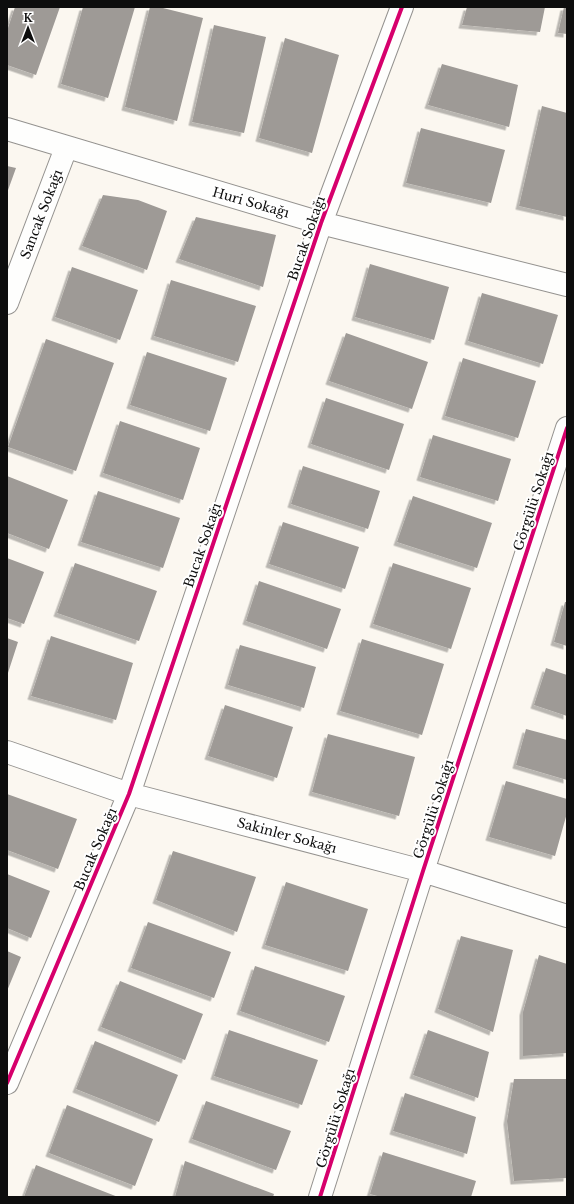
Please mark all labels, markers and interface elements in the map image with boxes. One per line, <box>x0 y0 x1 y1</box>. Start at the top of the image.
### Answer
north arrow <box>8 8 48 48</box>
text: K <box>23 11 33 25</box>
street label: Sancak Sokağı <box>17 166 67 261</box>
street label: Huri Sokağı <box>210 183 292 222</box>
street label: Bucak Sokağı <box>284 193 329 283</box>
street label: Görgülü Sokağı <box>509 449 558 553</box>
street label: Bucak Sokağı <box>180 500 225 590</box>
street label: Görgülü Sokağı <box>409 757 458 861</box>
street label: Bucak Sokağı <box>70 805 121 893</box>
street label: Sakinler Sokağı <box>235 814 339 857</box>
street label: Görgülü Sokağı <box>312 1066 359 1170</box>

